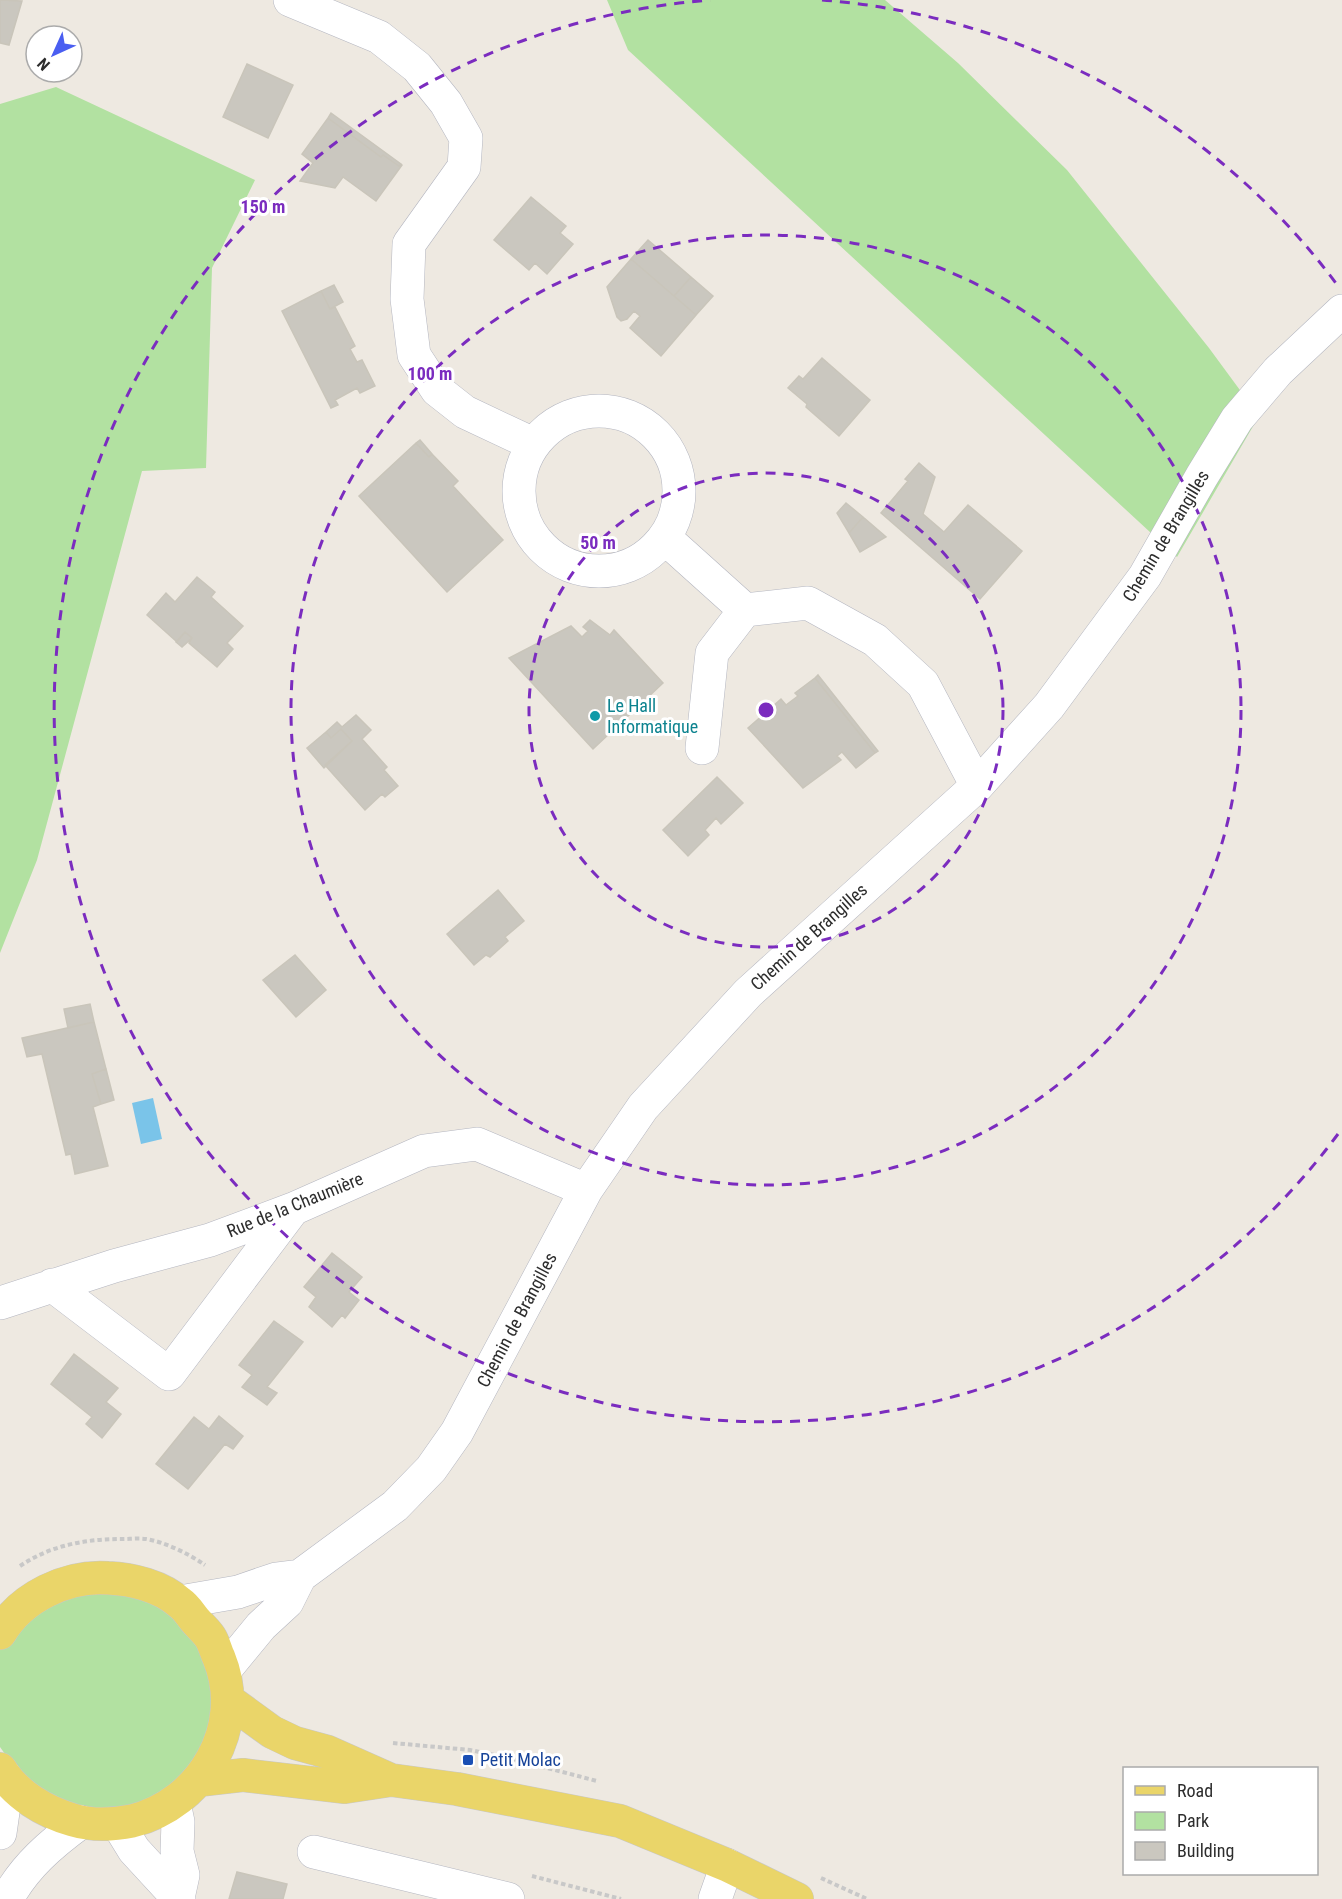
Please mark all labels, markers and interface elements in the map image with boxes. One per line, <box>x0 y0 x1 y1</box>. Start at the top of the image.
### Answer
north arrow <box>24 24 84 84</box>
text: N <box>34 54 54 74</box>
text: 150 m <box>241 196 285 217</box>
text: 100 m <box>408 363 452 384</box>
street label: Chemin de Brangilles <box>1118 466 1213 605</box>
text: 50 m <box>580 532 616 553</box>
place label: Le Hall Informatique <box>607 695 698 737</box>
centre of rings <box>756 700 776 720</box>
marker: Le Hall Informatique <box>588 709 602 723</box>
street label: Chemin de Brangilles <box>746 879 871 994</box>
street label: Rue de la Chaumière <box>224 1168 366 1241</box>
street label: Chemin de Brangilles <box>472 1249 561 1391</box>
place label: Petit Molac <box>480 1749 561 1770</box>
marker: Petit Molac <box>461 1753 475 1767</box>
legend <box>1123 1767 1318 1875</box>
text: Road <box>1177 1780 1213 1801</box>
text: Park <box>1177 1810 1209 1831</box>
text: Building <box>1177 1840 1234 1861</box>

